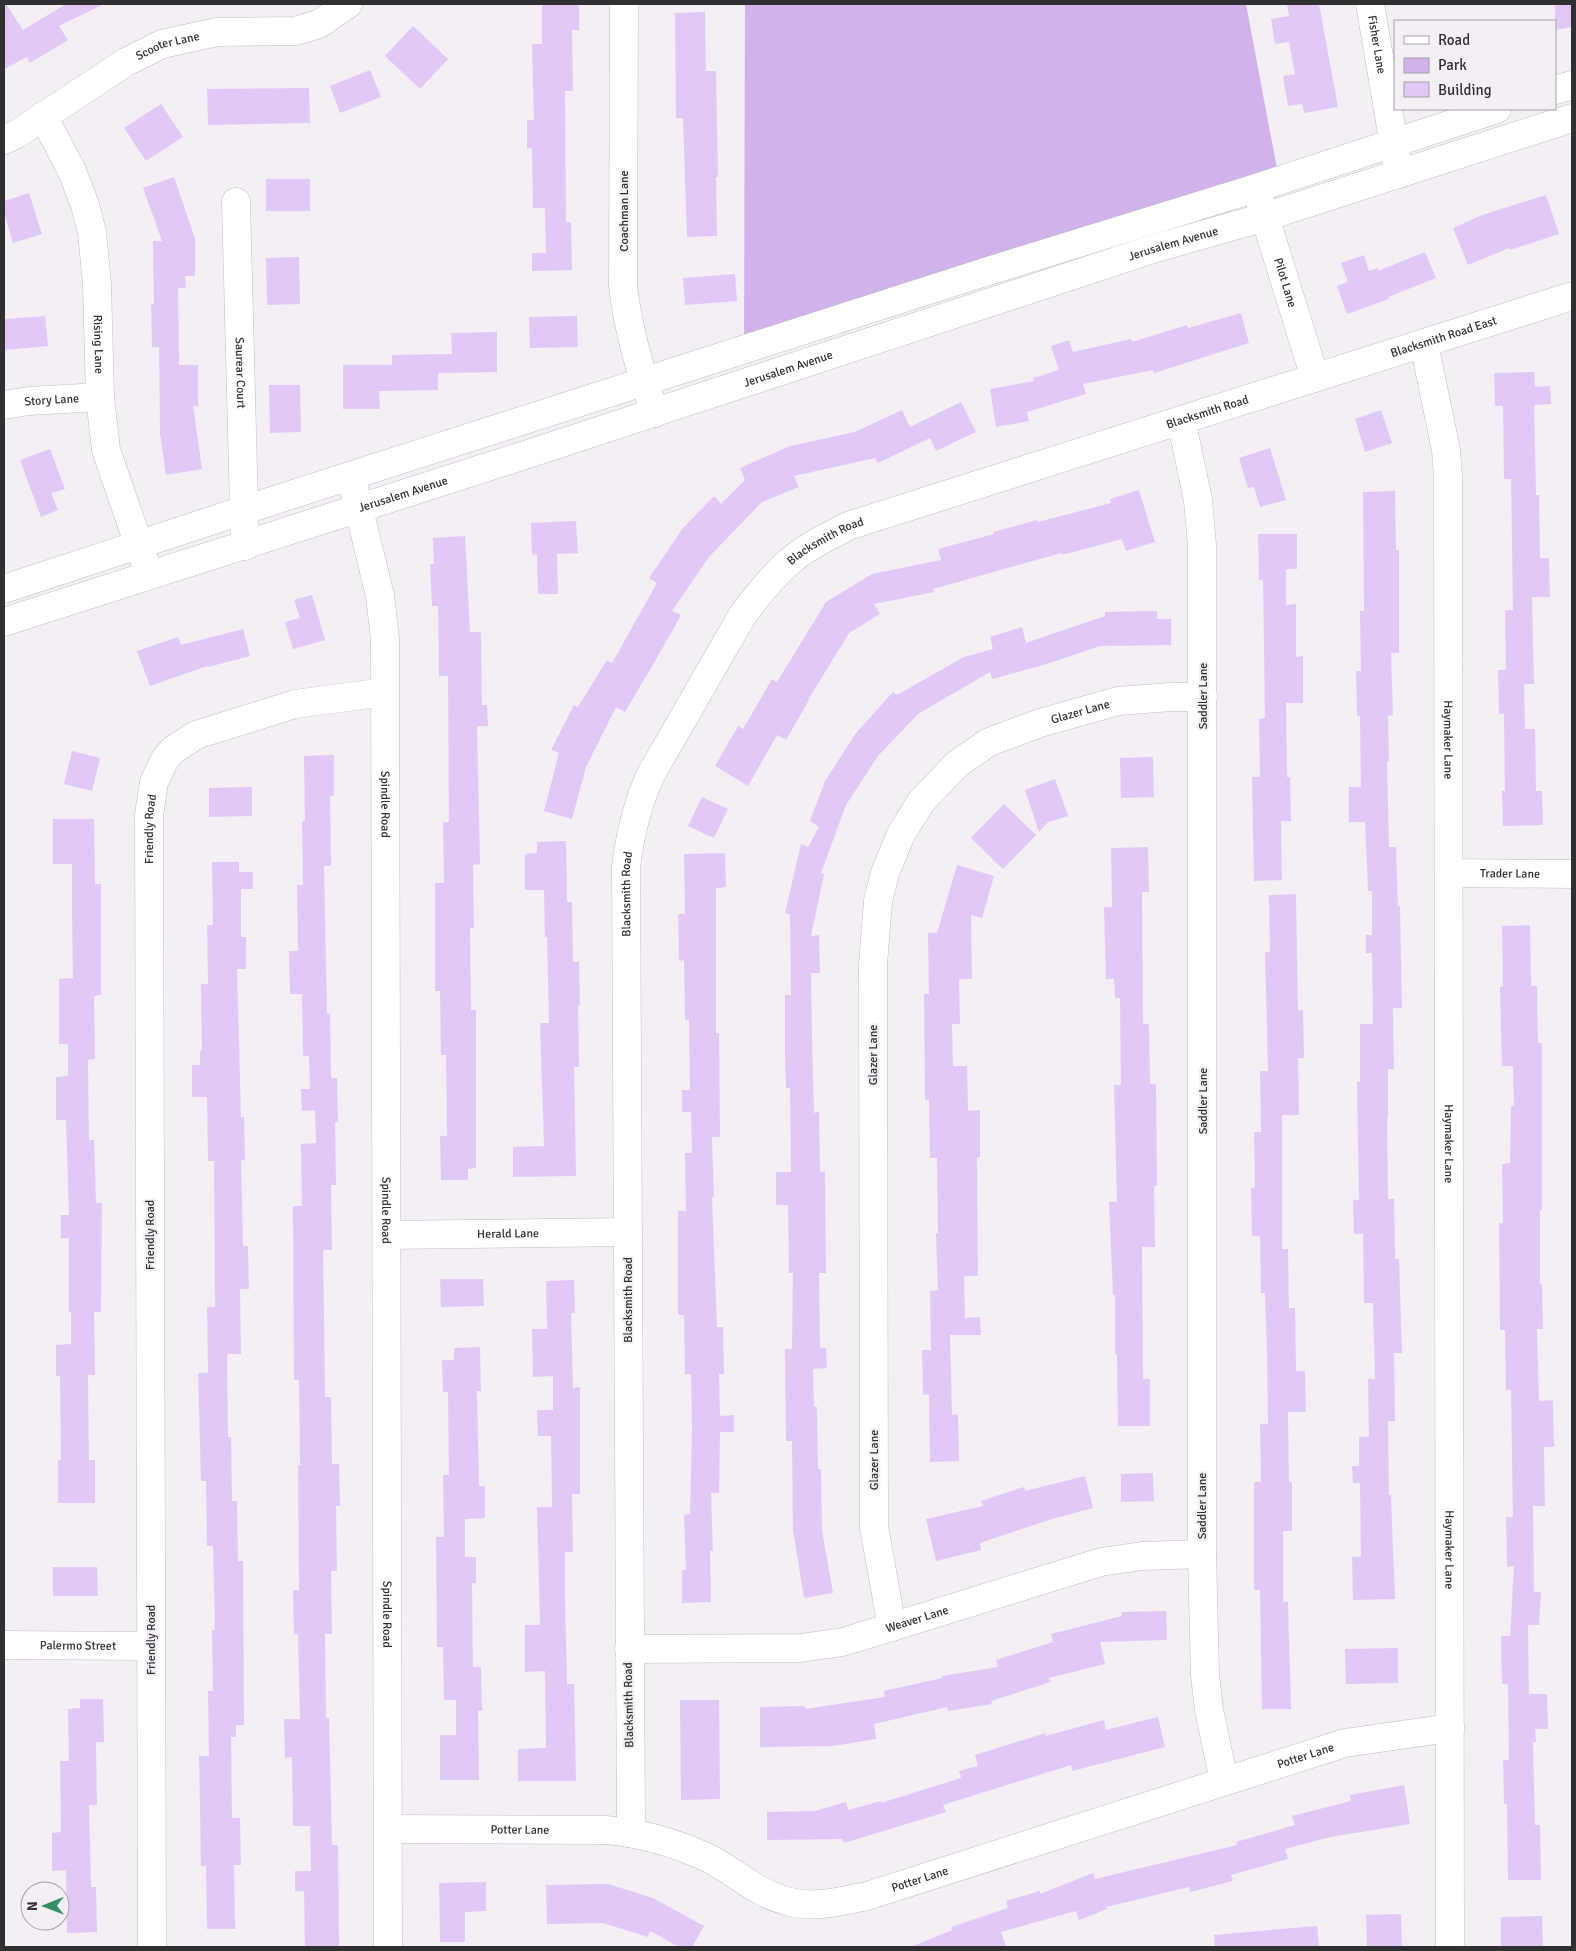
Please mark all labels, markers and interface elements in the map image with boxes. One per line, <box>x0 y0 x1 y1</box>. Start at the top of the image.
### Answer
street label: Fisher Lane <box>1365 14 1389 75</box>
legend <box>1394 20 1556 110</box>
street label: Scooter Lane <box>133 29 201 63</box>
text: Road <box>1438 31 1470 49</box>
text: Park <box>1438 56 1467 74</box>
text: Building <box>1438 81 1492 99</box>
street label: Coachman Lane <box>617 170 632 252</box>
street label: Jerusalem Avenue <box>1126 223 1220 264</box>
street label: Pilot Lane <box>1271 256 1300 309</box>
street label: Blacksmith Road East <box>1389 313 1499 361</box>
street label: Rising Lane <box>90 314 107 374</box>
street label: Saurear Court <box>232 337 249 409</box>
street label: Jerusalem Avenue <box>742 347 835 390</box>
street label: Story Lane <box>23 391 79 409</box>
street label: Blacksmith Road <box>1164 392 1250 432</box>
street label: Jerusalem Avenue <box>356 473 450 515</box>
street label: Blacksmith Road <box>784 514 865 568</box>
street label: Saddler Lane <box>1196 663 1211 729</box>
street label: Glazer Lane <box>1049 696 1111 727</box>
street label: Haymaker Lane <box>1441 700 1456 779</box>
street label: Spindle Road <box>378 771 393 838</box>
street label: Friendly Road <box>141 793 160 864</box>
street label: Blacksmith Road <box>618 850 636 937</box>
street label: Trader Lane <box>1480 866 1540 881</box>
street label: Glazer Lane <box>866 1025 881 1085</box>
street label: Saddler Lane <box>1196 1068 1211 1134</box>
street label: Haymaker Lane <box>1441 1104 1456 1183</box>
street label: Spindle Road <box>379 1177 394 1244</box>
street label: Friendly Road <box>143 1200 158 1270</box>
street label: Herald Lane <box>477 1226 539 1241</box>
street label: Blacksmith Road <box>621 1257 636 1343</box>
street label: Glazer Lane <box>867 1430 882 1490</box>
street label: Saddler Lane <box>1195 1473 1210 1539</box>
street label: Haymaker Lane <box>1442 1510 1457 1589</box>
street label: Spindle Road <box>380 1581 395 1648</box>
street label: Weaver Lane <box>884 1602 950 1636</box>
street label: Friendly Road <box>144 1605 159 1675</box>
street label: Palermo Street <box>40 1638 116 1653</box>
street label: Blacksmith Road <box>621 1662 637 1748</box>
street label: Potter Lane <box>1275 1740 1336 1772</box>
street label: Potter Lane <box>491 1822 549 1837</box>
street label: Potter Lane <box>889 1863 950 1895</box>
north arrow <box>20 1881 70 1931</box>
text: N <box>24 1901 41 1911</box>

